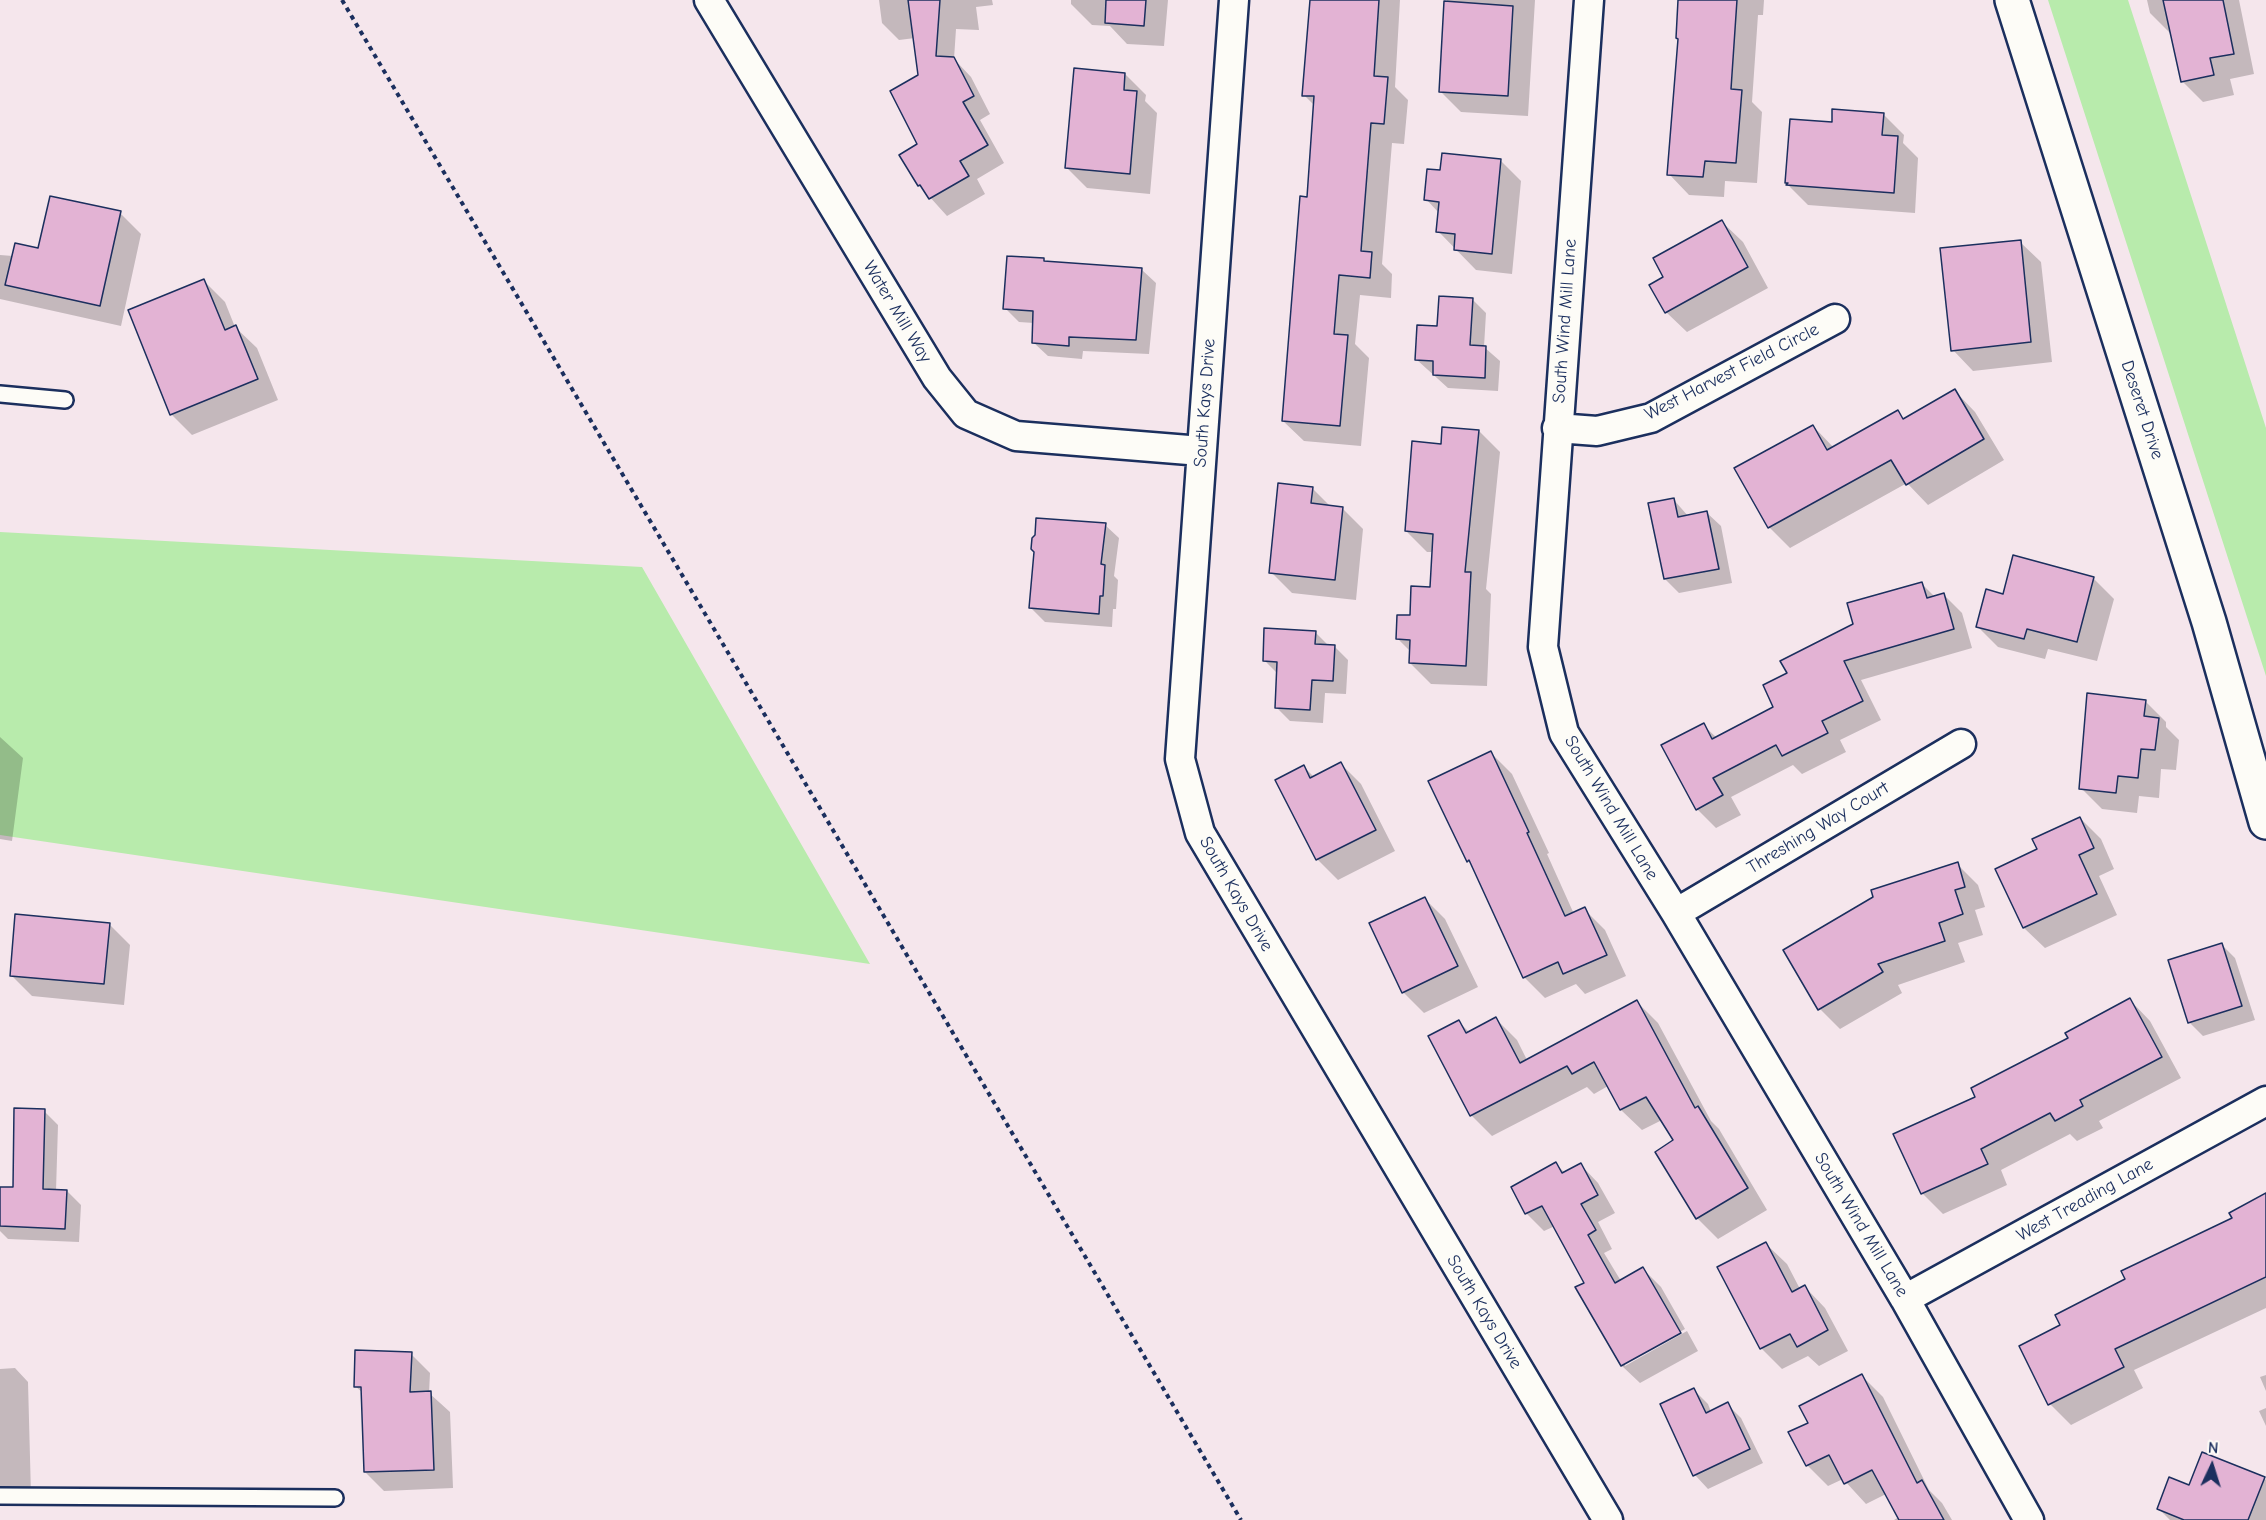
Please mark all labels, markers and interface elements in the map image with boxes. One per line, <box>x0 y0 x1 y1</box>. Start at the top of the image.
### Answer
street label: South Wind Mill Lane <box>1548 238 1582 404</box>
street label: Water Mill Way <box>858 257 936 367</box>
street label: West Harvest Field Circle <box>1641 319 1823 425</box>
street label: South Kays Drive <box>1190 338 1220 468</box>
street label: Deseret Drive <box>2116 358 2168 462</box>
street label: South Wind Mill Lane <box>1559 732 1663 884</box>
street label: Threshing Way Court <box>1743 777 1893 879</box>
street label: South Kays Drive <box>1194 833 1278 955</box>
street label: South Wind Mill Lane <box>1809 1149 1913 1301</box>
street label: West Treading Lane <box>2013 1154 2157 1246</box>
street label: South Kays Drive <box>1441 1251 1527 1373</box>
north arrow <box>2182 1436 2242 1496</box>
text: N <box>2207 1439 2219 1457</box>

